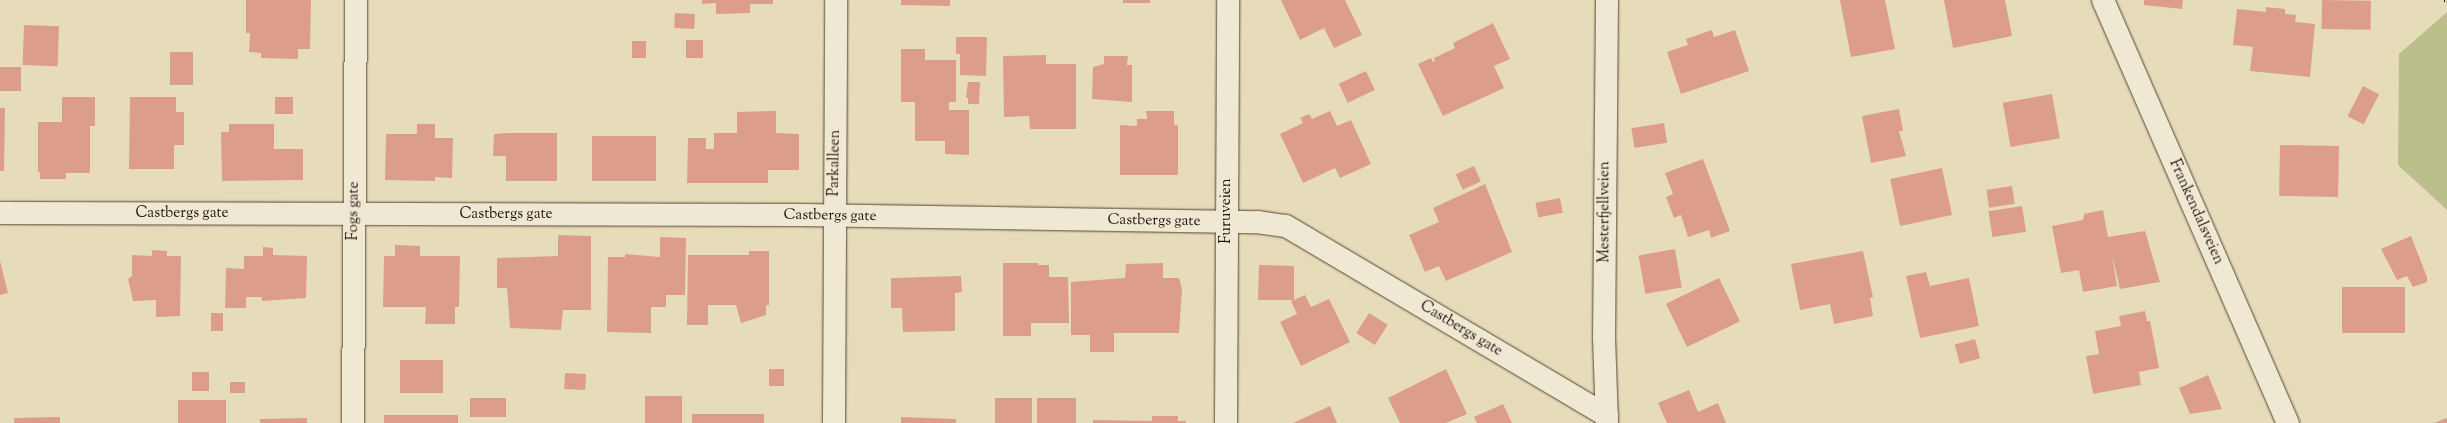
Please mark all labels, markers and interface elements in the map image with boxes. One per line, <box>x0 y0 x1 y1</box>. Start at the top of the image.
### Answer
street label: Parkalleen <box>825 130 845 196</box>
street label: Frankendalsveien <box>2165 157 2227 267</box>
street label: Mesterfjellveien <box>1596 161 1614 263</box>
street label: Furuveien <box>1218 178 1236 244</box>
street label: Fogs gate <box>344 181 364 241</box>
street label: Castbergs gate <box>135 205 229 223</box>
street label: Castbergs gate <box>459 206 553 224</box>
street label: Castbergs gate <box>783 206 877 226</box>
street label: Castbergs gate <box>1107 211 1201 231</box>
street label: Castbergs gate <box>1416 297 1506 361</box>

